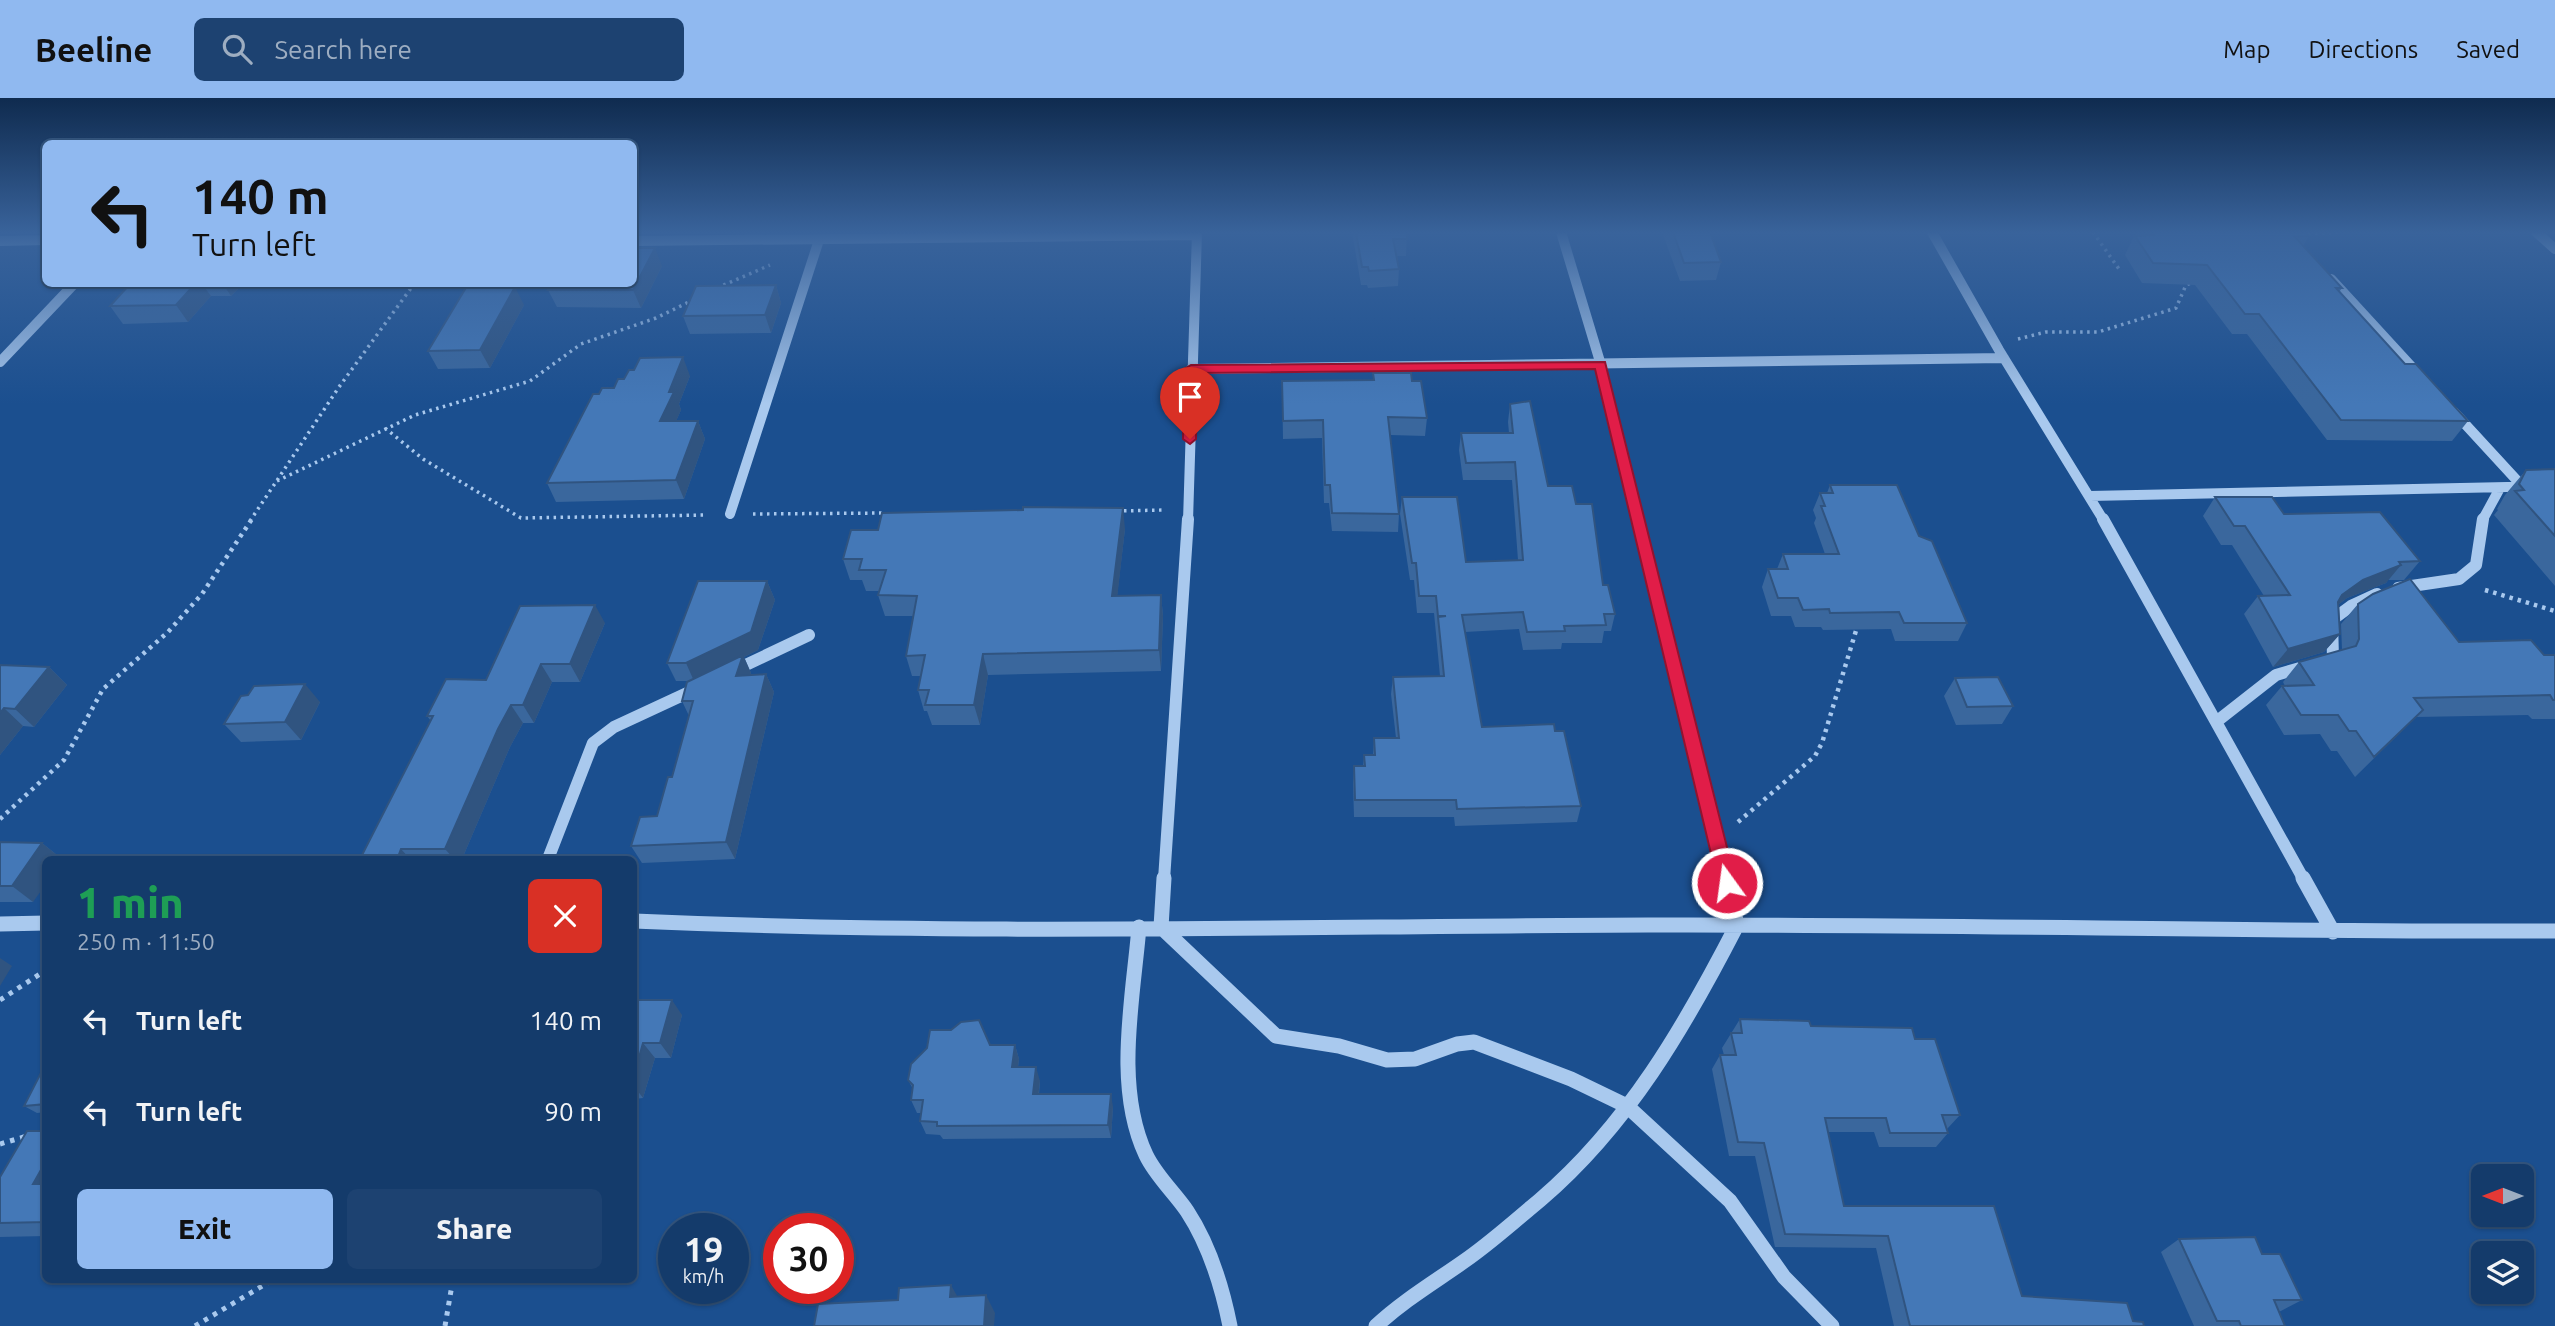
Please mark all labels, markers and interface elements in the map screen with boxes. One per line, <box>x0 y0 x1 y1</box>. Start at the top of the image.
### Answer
search box <box>194 18 684 81</box>
icon: search <box>218 30 256 68</box>
text: Beeline <box>35 31 152 68</box>
text: Search here <box>274 35 412 64</box>
text: Map <box>2223 36 2270 63</box>
text: Directions <box>2308 36 2418 63</box>
text: Saved <box>2456 36 2520 63</box>
icon: left <box>77 168 168 259</box>
text: 140 m <box>192 168 329 223</box>
text: Turn left <box>192 226 316 262</box>
pin <box>1160 367 1220 439</box>
icon: arrive <box>1171 378 1209 416</box>
position arrow <box>1690 846 1764 920</box>
text: 1 min <box>77 879 184 926</box>
button: close <box>528 879 602 953</box>
text: 250 m · 11:50 <box>77 929 215 954</box>
icon: left <box>77 1002 115 1040</box>
text: Turn left <box>136 1006 242 1035</box>
text: 140 m <box>530 1006 602 1035</box>
icon: left <box>77 1093 115 1131</box>
text: Turn left <box>136 1097 242 1126</box>
text: 90 m <box>544 1097 602 1126</box>
north arrow <box>2471 1164 2534 1227</box>
map controls <box>2471 1164 2534 1304</box>
button: Exit <box>77 1189 333 1269</box>
button: Share <box>347 1189 602 1269</box>
speed limit sign: 30 <box>763 1213 854 1304</box>
text: 19 <box>684 1229 723 1269</box>
button: layers <box>2471 1241 2534 1304</box>
text: km/h <box>683 1266 724 1286</box>

